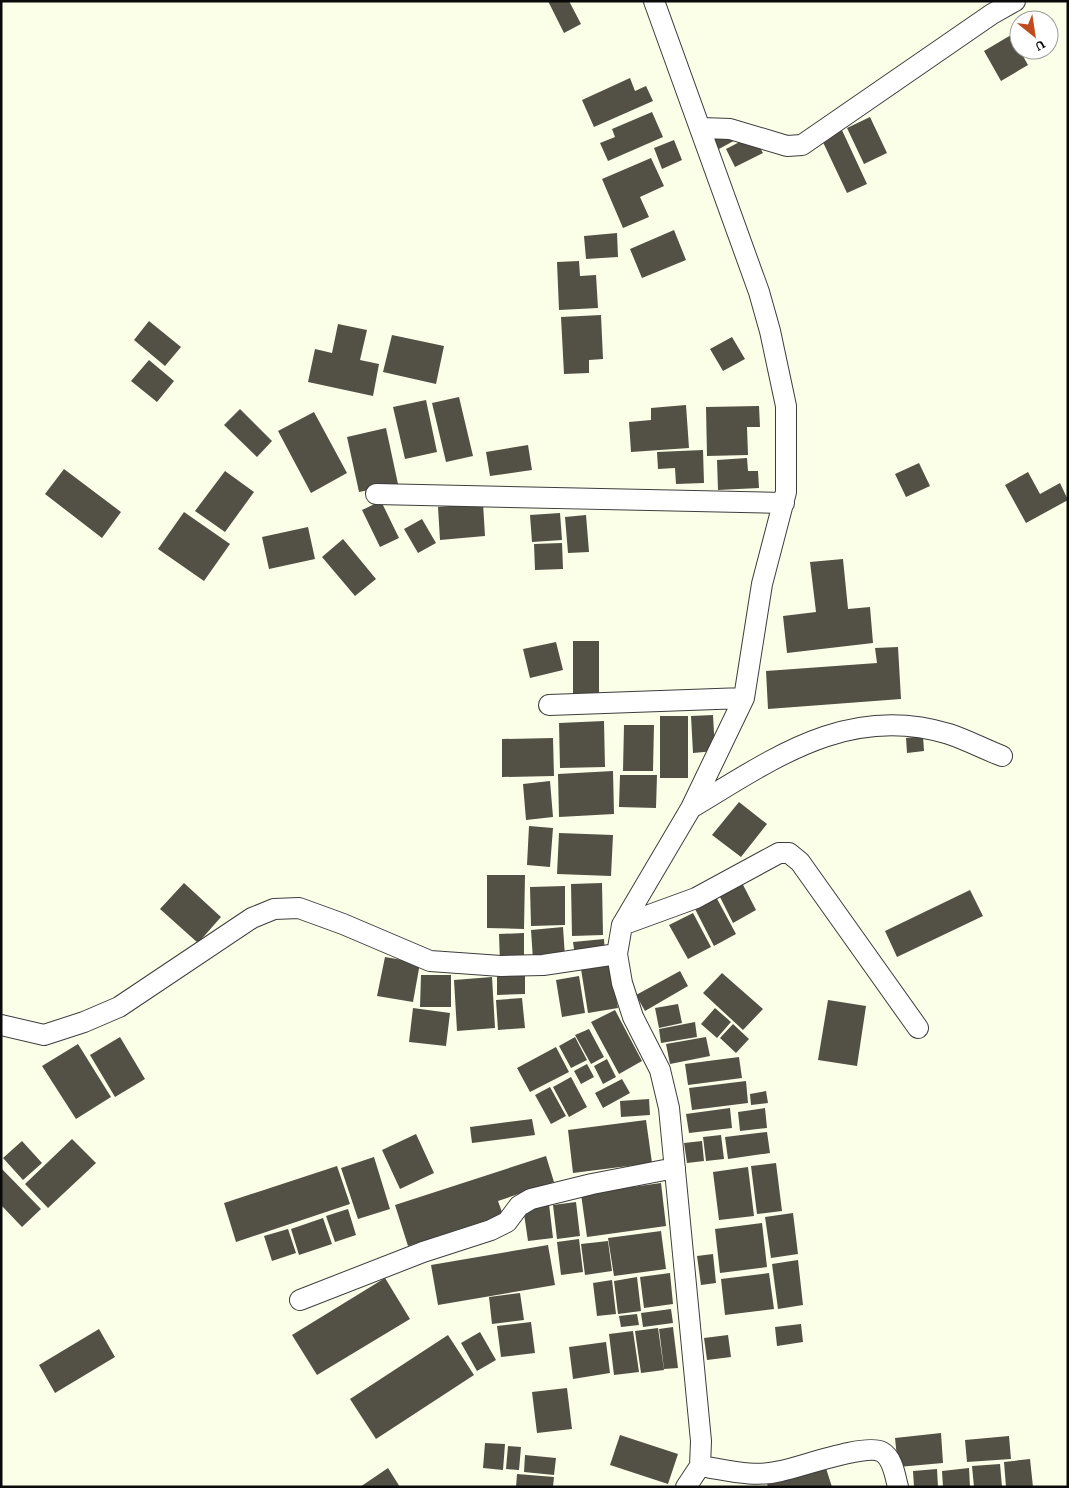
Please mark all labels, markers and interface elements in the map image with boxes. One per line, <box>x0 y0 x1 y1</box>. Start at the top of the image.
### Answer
north arrow <box>1009 10 1059 60</box>
text: U <box>1032 37 1049 56</box>

